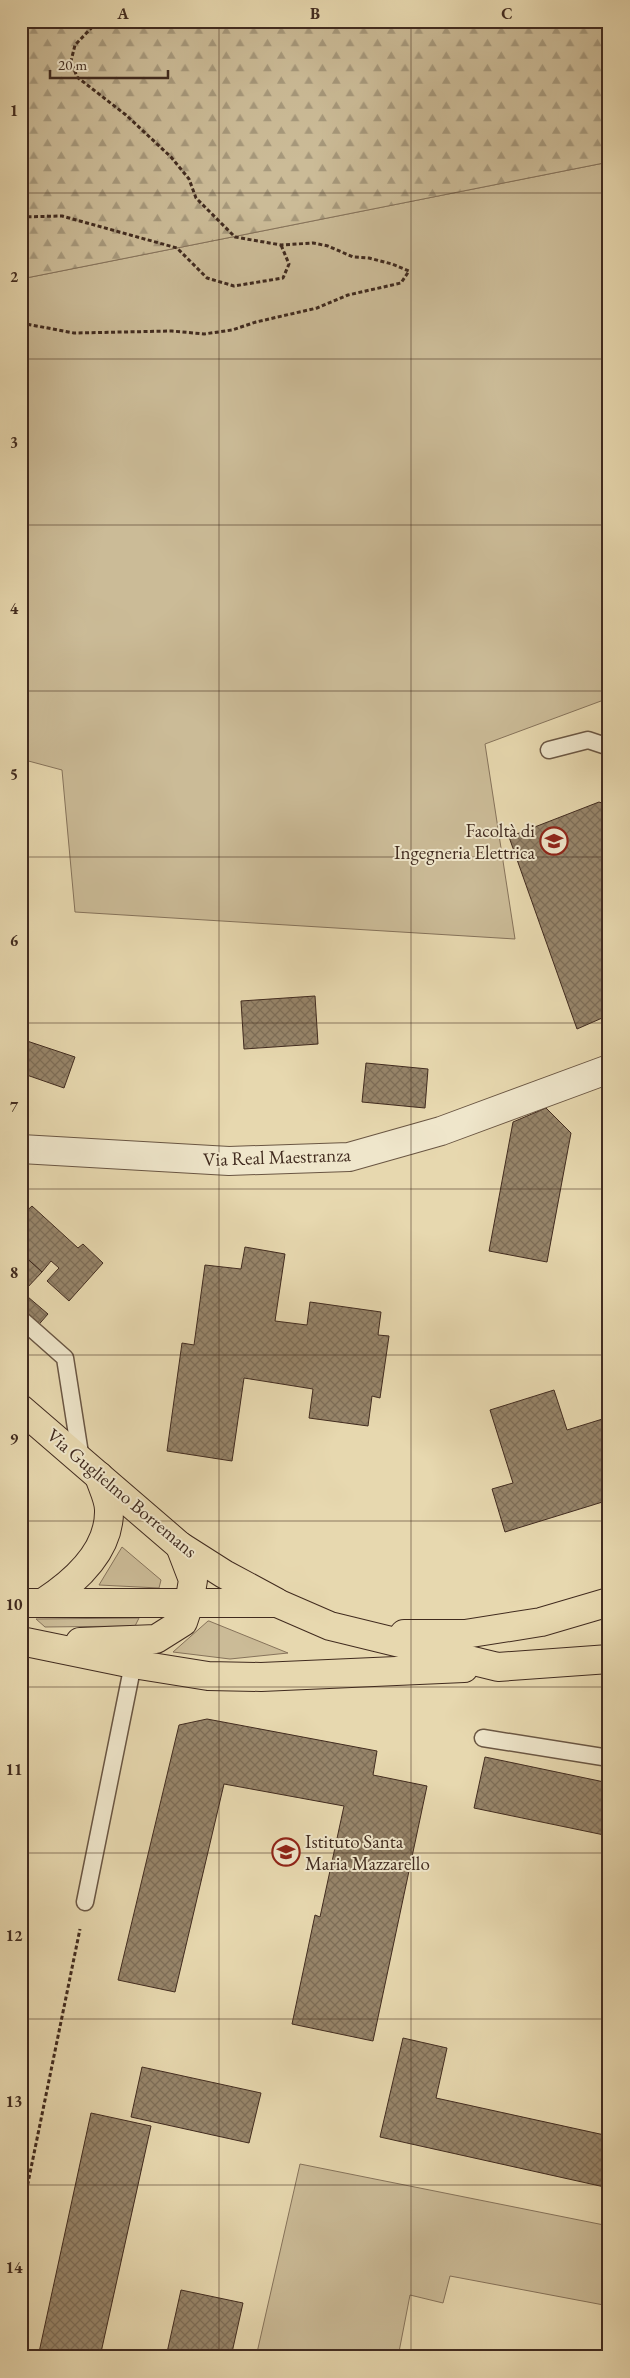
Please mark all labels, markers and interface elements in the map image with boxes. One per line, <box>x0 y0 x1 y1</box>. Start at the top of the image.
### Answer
text: A <box>116 3 129 24</box>
text: B <box>310 3 320 24</box>
text: C <box>501 3 513 24</box>
scale bar <box>50 48 168 80</box>
text: 20 m <box>58 55 87 74</box>
text: 1 <box>10 100 18 121</box>
text: 2 <box>10 266 19 287</box>
text: 3 <box>10 432 18 453</box>
text: 4 <box>10 598 19 619</box>
text: 5 <box>10 764 18 785</box>
place label: Facoltà di Ingegneria Elettrica <box>394 818 535 865</box>
school or university icon: Facoltà di Ingegneria Elettrica <box>539 826 569 856</box>
text: 6 <box>10 930 19 951</box>
text: 7 <box>10 1096 19 1117</box>
street label: Via Real Maestranza <box>203 1142 352 1172</box>
text: 8 <box>10 1262 18 1283</box>
street label: Via Guglielmo Borremans <box>42 1423 202 1563</box>
text: 9 <box>10 1428 19 1449</box>
text: 10 <box>6 1594 23 1615</box>
text: 11 <box>6 1759 22 1780</box>
place label: Istituto Santa Maria Mazzarello <box>305 1829 430 1876</box>
school or university icon: Istituto Santa Maria Mazzarello <box>271 1837 301 1867</box>
text: 12 <box>6 1925 23 1946</box>
text: 13 <box>6 2091 22 2112</box>
text: 14 <box>6 2257 23 2278</box>

